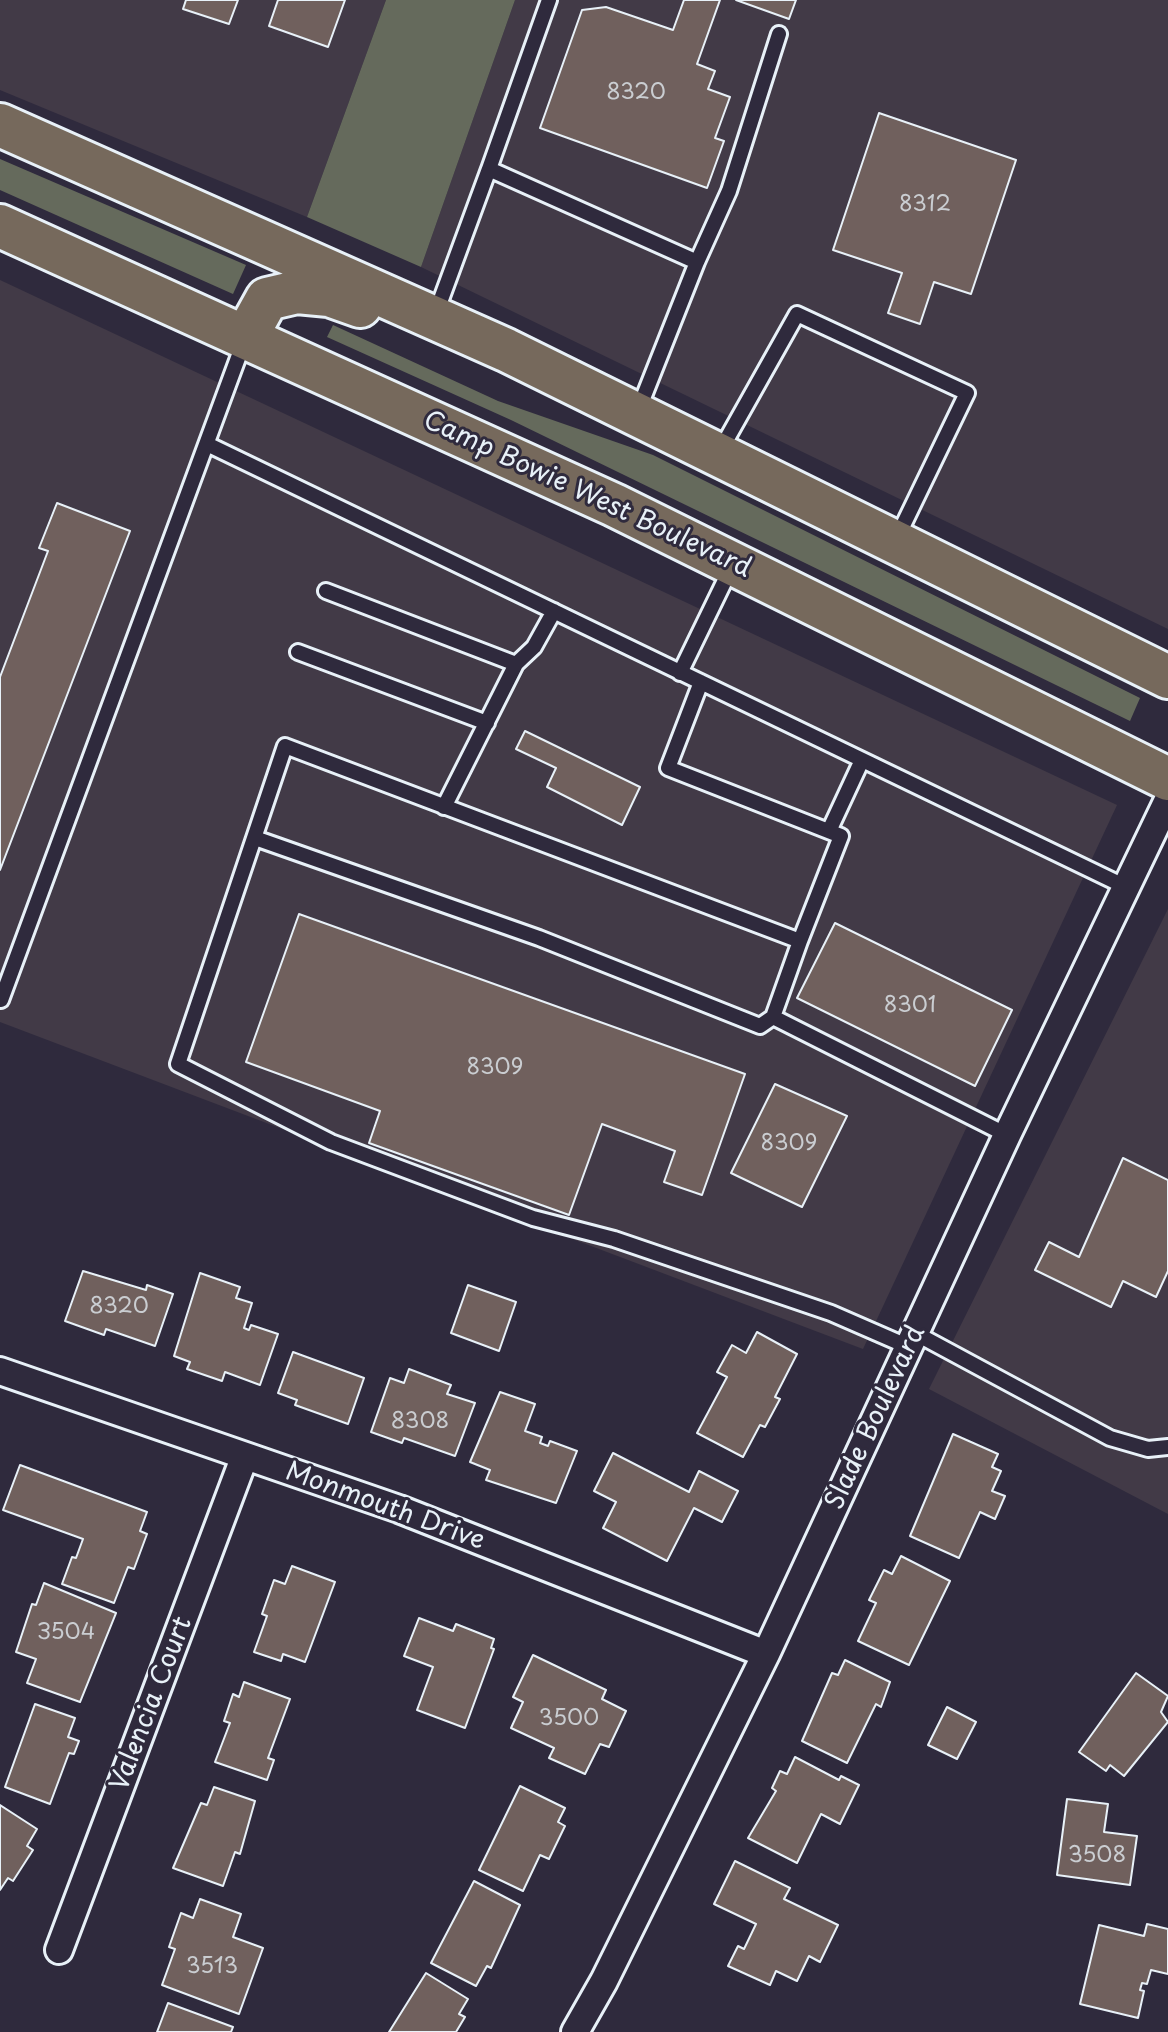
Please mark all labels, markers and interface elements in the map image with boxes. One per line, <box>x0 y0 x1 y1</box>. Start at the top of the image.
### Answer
house number: 8320 <box>606 80 666 106</box>
house number: 8312 <box>899 192 951 218</box>
street label: Camp Bowie West Boulevard <box>418 405 756 585</box>
house number: 8301 <box>884 993 936 1019</box>
house number: 8309 <box>467 1055 523 1081</box>
house number: 8309 <box>761 1131 817 1157</box>
house number: 8320 <box>89 1294 149 1320</box>
street label: Slade Boulevard <box>820 1321 932 1515</box>
house number: 8308 <box>391 1409 449 1435</box>
street label: Monmouth Drive <box>281 1457 489 1557</box>
street label: Valencia Court <box>105 1613 199 1795</box>
house number: 3504 <box>37 1620 95 1646</box>
house number: 3500 <box>539 1706 599 1732</box>
house number: 3508 <box>1068 1843 1126 1869</box>
house number: 3513 <box>186 1954 238 1980</box>

